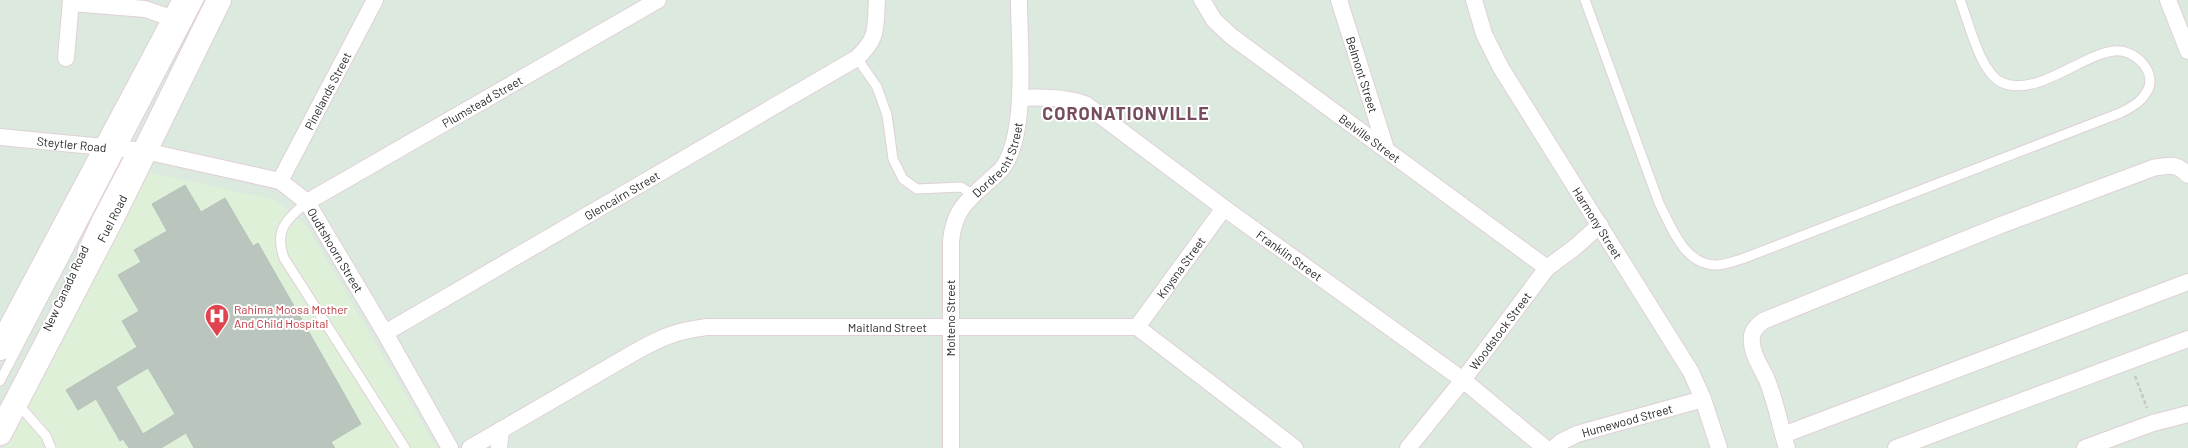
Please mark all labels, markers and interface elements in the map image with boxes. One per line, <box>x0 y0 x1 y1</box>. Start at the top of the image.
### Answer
street label: Belmont Street <box>1344 35 1381 114</box>
street label: Pinelands Street <box>301 49 354 132</box>
street label: Plumstead Street <box>439 73 525 130</box>
district label: CORONATIONVILLE <box>1042 102 1210 124</box>
street label: Belville Street <box>1337 111 1403 165</box>
street label: Dordrecht Street <box>969 121 1025 200</box>
street label: Steytler Road <box>36 134 107 154</box>
street label: Glencairn Street <box>582 168 662 222</box>
street label: Harmony Street <box>1570 184 1625 261</box>
street label: Fuel Road <box>94 192 129 244</box>
street label: Oudtshoorn Street <box>305 205 366 295</box>
street label: Franklin Street <box>1254 227 1325 283</box>
street label: Knysna Street <box>1154 234 1208 301</box>
street label: New Canada Road <box>39 243 91 333</box>
street label: Molteno Street <box>943 280 957 356</box>
street label: Woodstock Street <box>1466 289 1534 372</box>
place label: Rahima Moosa Mother And Child Hospital <box>234 302 349 330</box>
hospital icon: Rahima Moosa Mother And Child Hospital <box>204 303 230 337</box>
street label: Maitland Street <box>848 320 927 334</box>
street label: Humewood Street <box>1580 401 1674 439</box>

